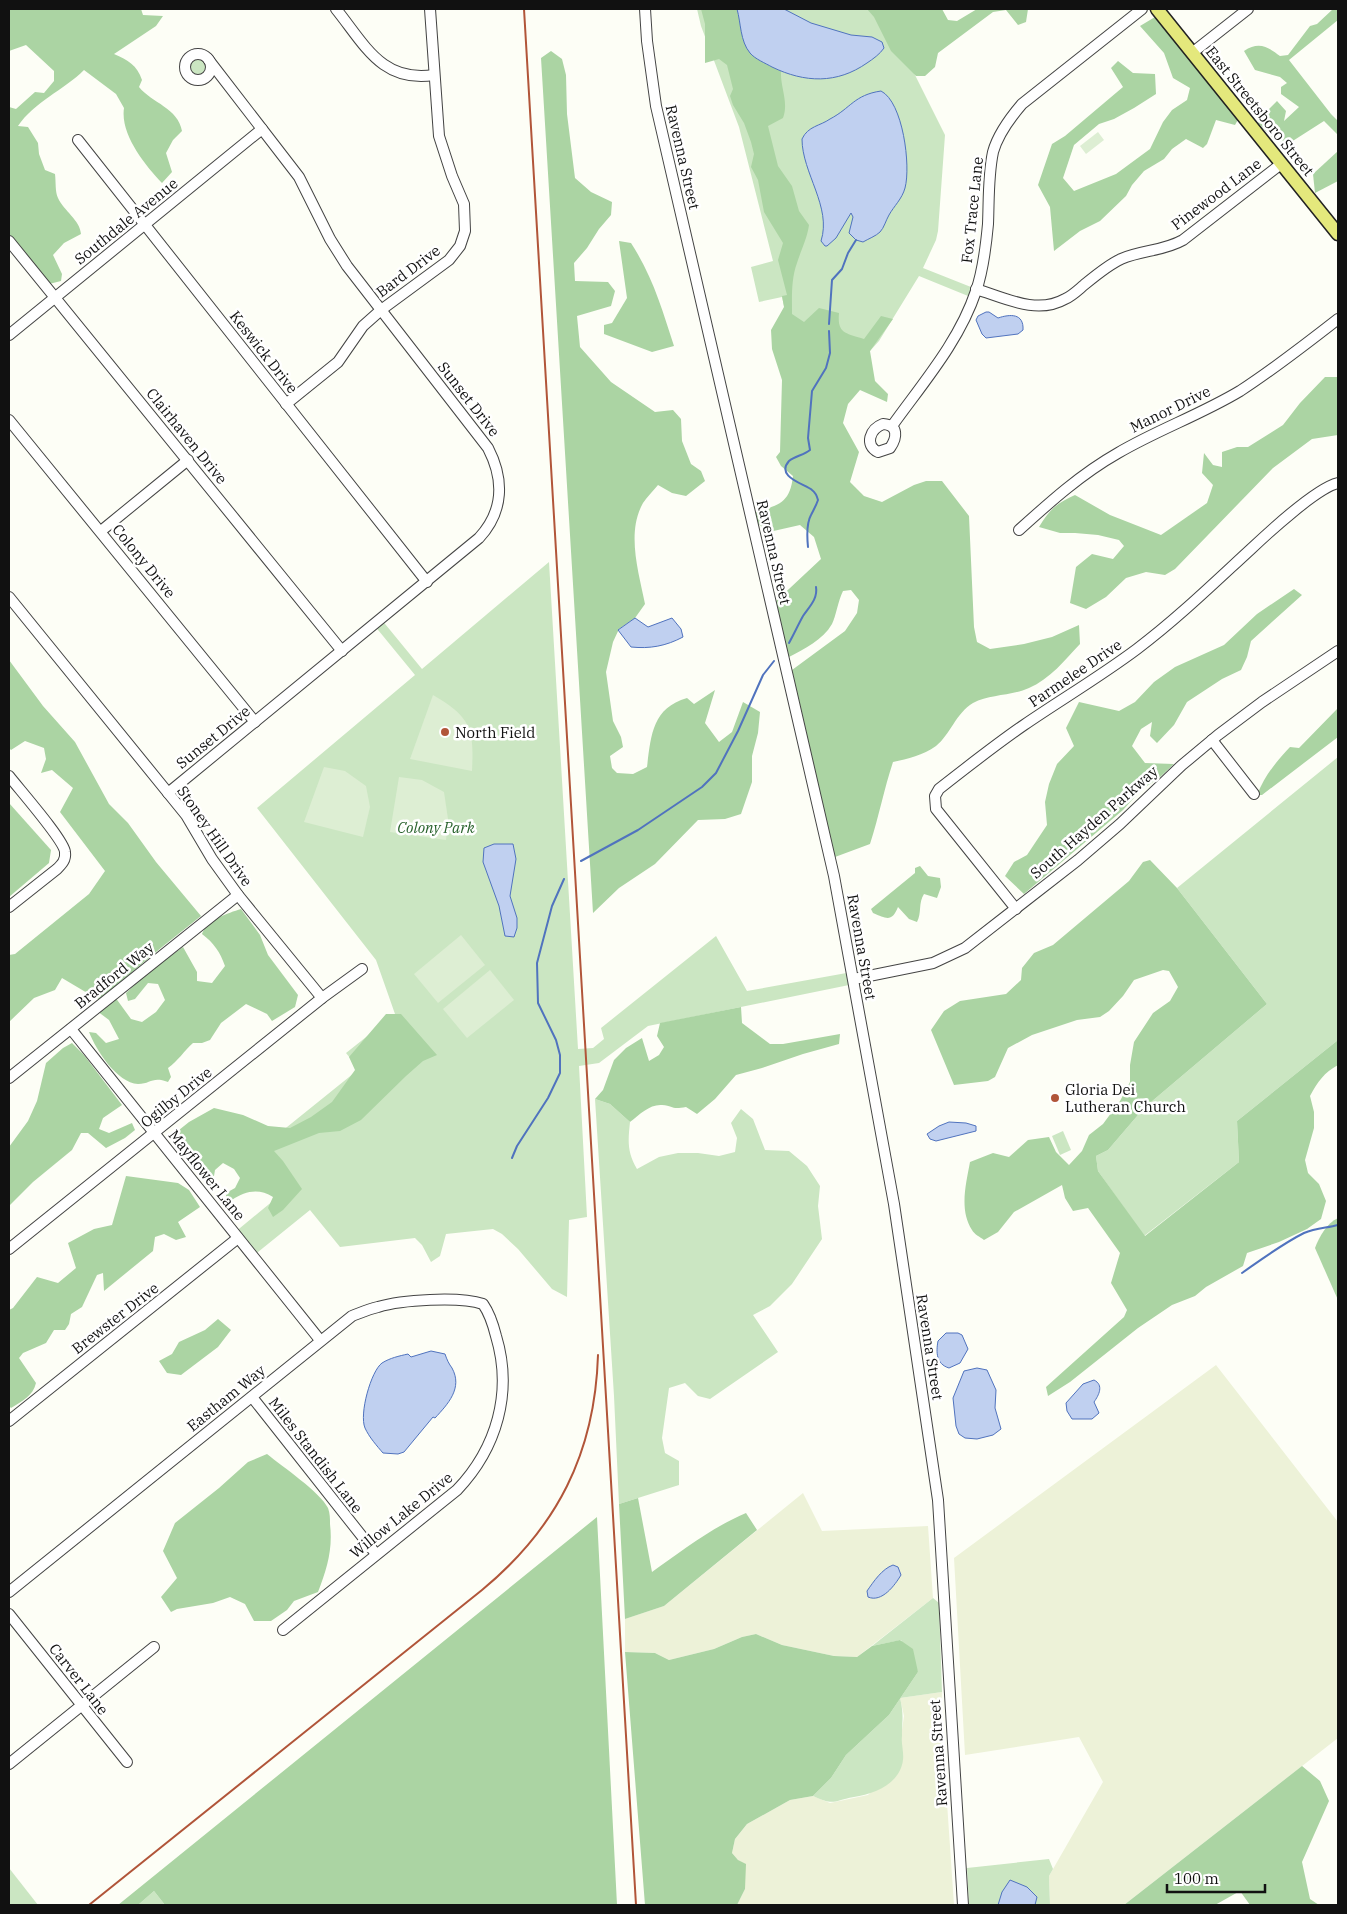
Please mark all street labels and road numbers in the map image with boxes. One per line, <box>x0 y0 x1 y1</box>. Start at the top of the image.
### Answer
street label: East Streetsboro Street <box>1202 42 1318 180</box>
street label: Ravenna Street <box>662 103 704 211</box>
street label: Pinewood Lane <box>1167 154 1265 234</box>
street label: Fox Trace Lane <box>957 156 987 264</box>
street label: Southdale Avenue <box>71 174 181 268</box>
street label: Bard Drive <box>372 241 444 301</box>
street label: Keswick Drive <box>226 307 302 397</box>
street label: Sunset Drive <box>434 358 504 440</box>
street label: Manor Drive <box>1127 381 1213 437</box>
street label: Clairhaven Drive <box>142 384 232 488</box>
street label: Ravenna Street <box>753 498 795 606</box>
street label: Colony Drive <box>108 520 180 602</box>
street label: Parmelee Drive <box>1025 635 1125 711</box>
street label: Sunset Drive <box>172 701 254 773</box>
street label: South Hayden Parkway <box>1026 761 1162 883</box>
street label: Stoney Hill Drive <box>173 782 257 890</box>
street label: Ravenna Street <box>843 893 881 1001</box>
street label: Bradford Way <box>71 937 157 1013</box>
street label: Ogilby Drive <box>136 1062 216 1132</box>
street label: Mayflower Lane <box>165 1126 249 1224</box>
street label: Brewster Drive <box>68 1278 162 1358</box>
street label: Ravenna Street <box>912 1293 948 1401</box>
street label: Eastham Way <box>183 1361 269 1435</box>
street label: Miles Standish Lane <box>265 1393 367 1517</box>
street label: Willow Lake Drive <box>346 1468 456 1562</box>
street label: Carver Lane <box>45 1639 113 1719</box>
street label: Ravenna Street <box>925 1699 951 1807</box>

